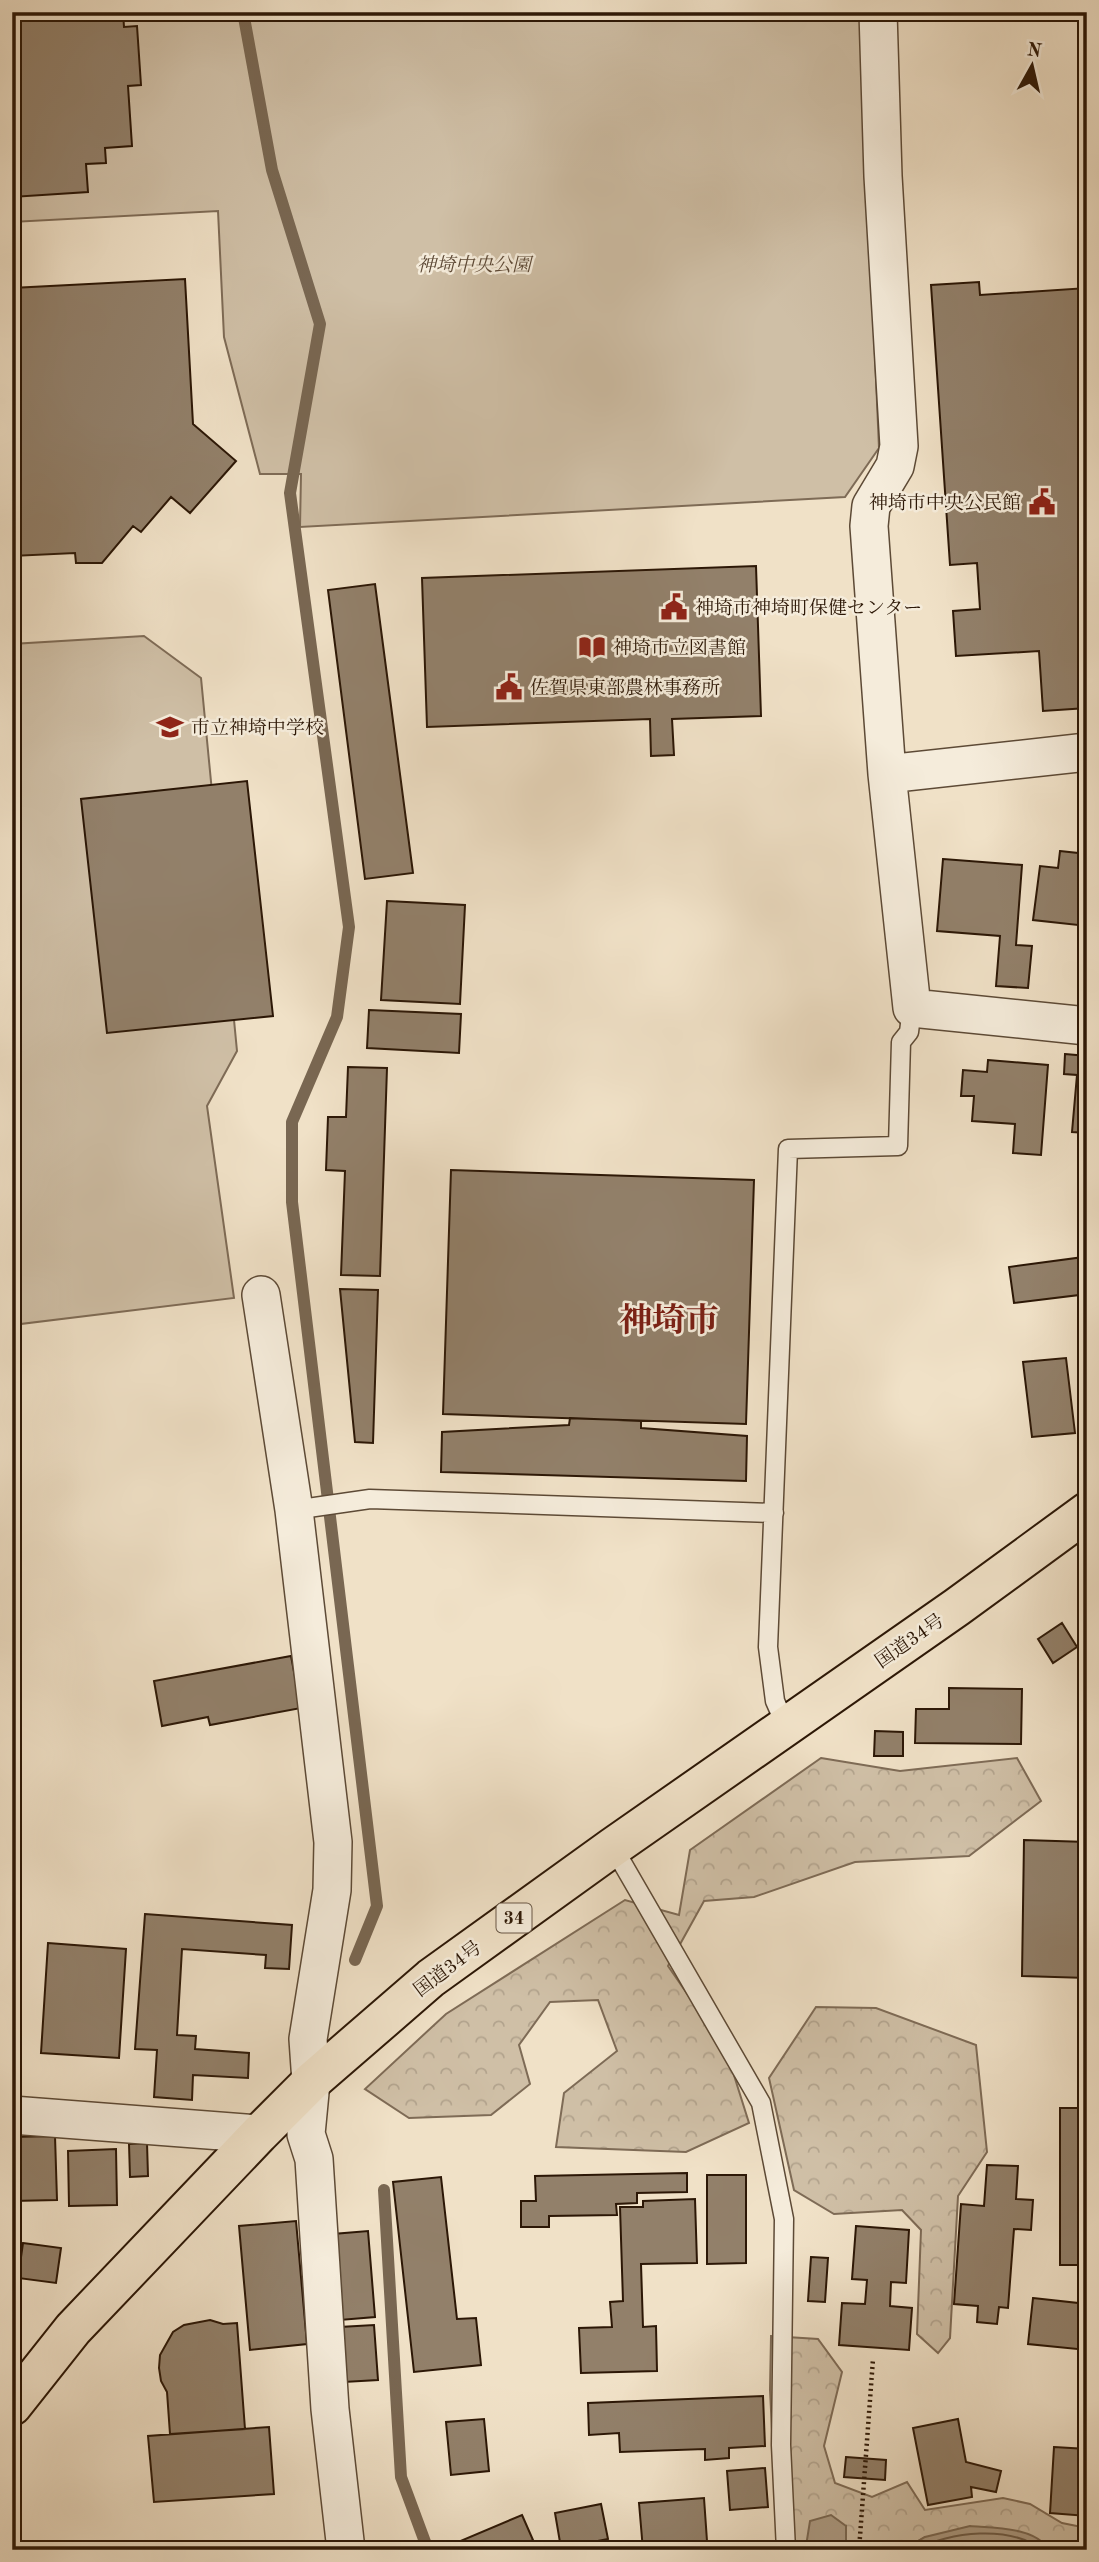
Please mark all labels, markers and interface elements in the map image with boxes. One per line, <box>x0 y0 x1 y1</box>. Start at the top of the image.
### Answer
north arrow <box>998 32 1068 102</box>
text: N <box>1026 41 1043 62</box>
park label: 神埼中央公園 <box>417 255 534 276</box>
public building icon: 神埼市中央公民館 <box>1027 487 1057 517</box>
place label: 神埼市中央公民館 <box>869 493 1021 514</box>
public building icon: 神埼市神埼町保健センター <box>659 592 689 622</box>
place label: 神埼市神埼町保健センター <box>695 598 922 619</box>
library icon: 神埼市立図書館 <box>577 632 607 662</box>
place label: 神埼市立図書館 <box>613 638 746 659</box>
public building icon: 佐賀県東部農林事務所 <box>494 672 524 702</box>
place label: 佐賀県東部農林事務所 <box>530 677 720 699</box>
school or university icon: 市立神埼中学校 <box>155 712 185 742</box>
place label: 市立神埼中学校 <box>191 718 324 739</box>
district label: 神埼市 <box>620 1302 719 1339</box>
street label: 国道34号 <box>871 1610 948 1672</box>
road number: 34 <box>496 1904 532 1932</box>
street label: 国道34号 <box>410 1937 486 2001</box>

